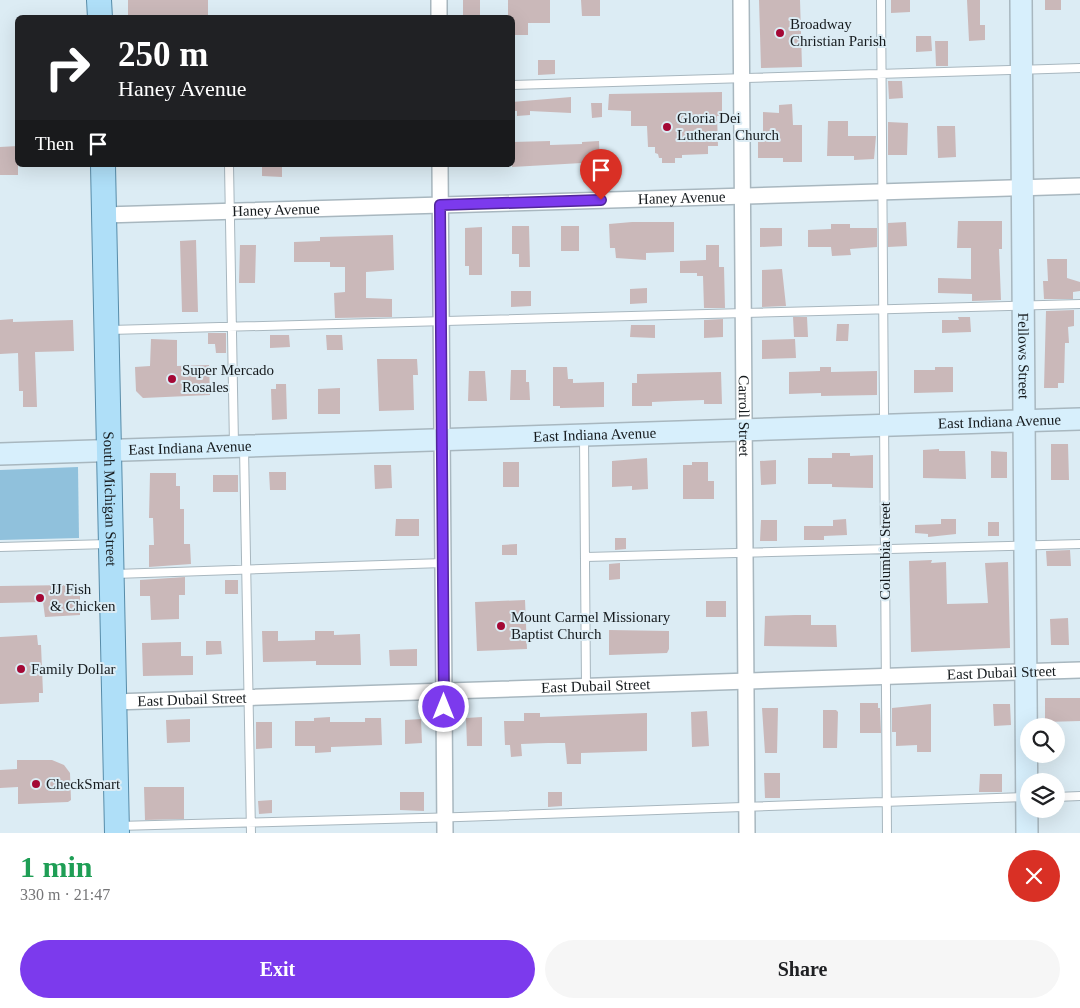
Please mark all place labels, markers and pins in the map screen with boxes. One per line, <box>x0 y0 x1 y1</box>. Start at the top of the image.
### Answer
place label: Broadway Christian Parish <box>790 16 887 49</box>
marker: Broadway Christian Parish <box>774 27 786 39</box>
place label: Gloria Dei Lutheran Church <box>677 110 780 143</box>
marker: Gloria Dei Lutheran Church <box>661 121 673 133</box>
pin <box>580 149 622 200</box>
place label: Super Mercado Rosales <box>182 362 274 395</box>
marker: Super Mercado Rosales <box>166 373 178 385</box>
place label: JJ Fish & Chicken <box>50 581 116 614</box>
marker: JJ Fish & Chicken <box>34 592 46 604</box>
place label: Mount Carmel Missionary Baptist Church <box>511 609 671 642</box>
marker: Mount Carmel Missionary Baptist Church <box>495 620 507 632</box>
place label: Family Dollar <box>31 661 116 677</box>
marker: Family Dollar <box>15 663 27 675</box>
place label: CheckSmart <box>46 776 121 792</box>
marker: CheckSmart <box>30 778 42 790</box>

